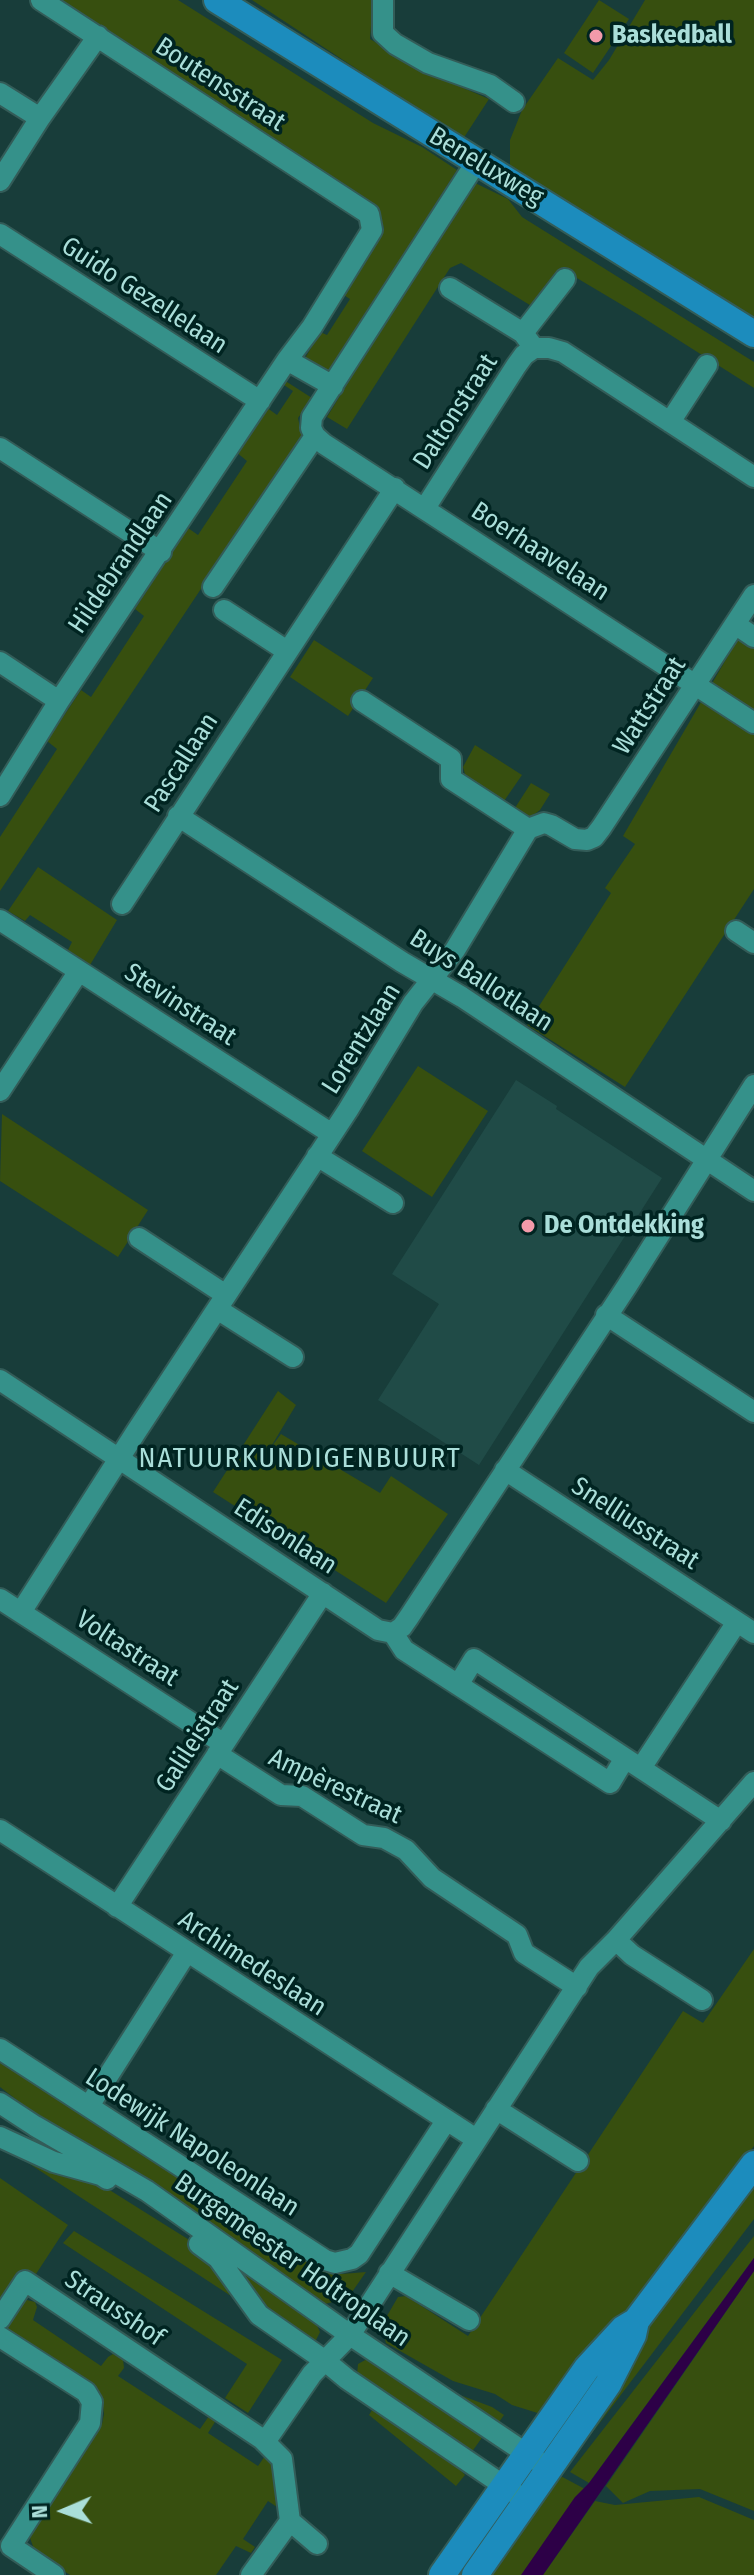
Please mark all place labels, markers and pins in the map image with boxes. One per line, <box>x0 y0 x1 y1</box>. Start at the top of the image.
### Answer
place label: Baskedball <box>612 20 732 52</box>
marker: Baskedball <box>587 27 605 45</box>
place label: De Ontdekking <box>544 1210 704 1242</box>
marker: De Ontdekking <box>519 1217 537 1235</box>

